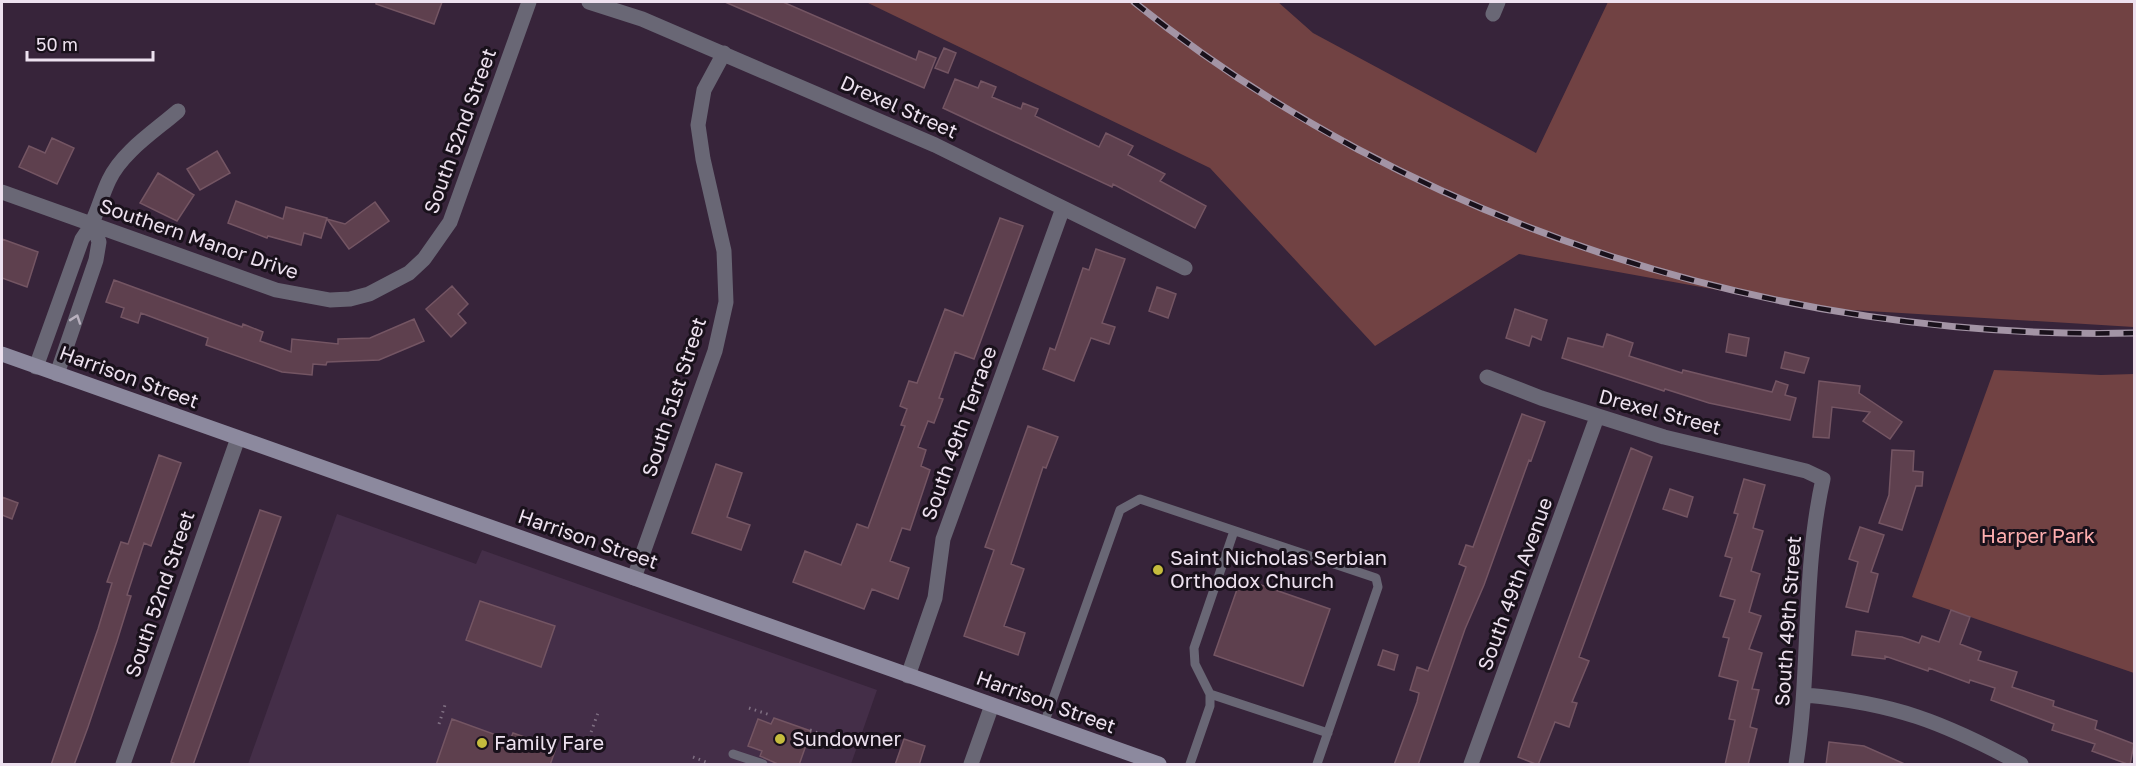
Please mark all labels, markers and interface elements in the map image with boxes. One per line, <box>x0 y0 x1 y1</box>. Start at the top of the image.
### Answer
scale bar <box>27 24 153 62</box>
text: 50 m <box>36 33 78 55</box>
street label: South 52nd Street <box>418 45 500 217</box>
street label: Drexel Street <box>837 70 962 143</box>
street label: Southern Manor Drive <box>97 193 302 283</box>
one-way arrow <box>69 314 81 325</box>
street label: South 51st Street <box>636 314 710 479</box>
street label: Harrison Street <box>56 340 202 412</box>
street label: South 49th Terrace <box>915 342 1001 523</box>
street label: Drexel Street <box>1596 383 1724 439</box>
street label: South 49th Avenue <box>1472 494 1557 673</box>
street label: Harrison Street <box>515 503 662 573</box>
street label: South 52nd Street <box>119 507 199 680</box>
park label: Harper Park <box>1981 523 2095 547</box>
street label: South 49th Street <box>1769 535 1805 707</box>
place label: Saint Nicholas Serbian Orthodox Church <box>1170 545 1387 592</box>
marker: Saint Nicholas Serbian Orthodox Church <box>1151 563 1165 577</box>
street label: Harrison Street <box>973 665 1119 737</box>
place label: Sundowner <box>792 726 901 750</box>
place label: Family Fare <box>494 730 604 754</box>
marker: Sundowner <box>773 732 787 746</box>
marker: Family Fare <box>475 736 489 750</box>

